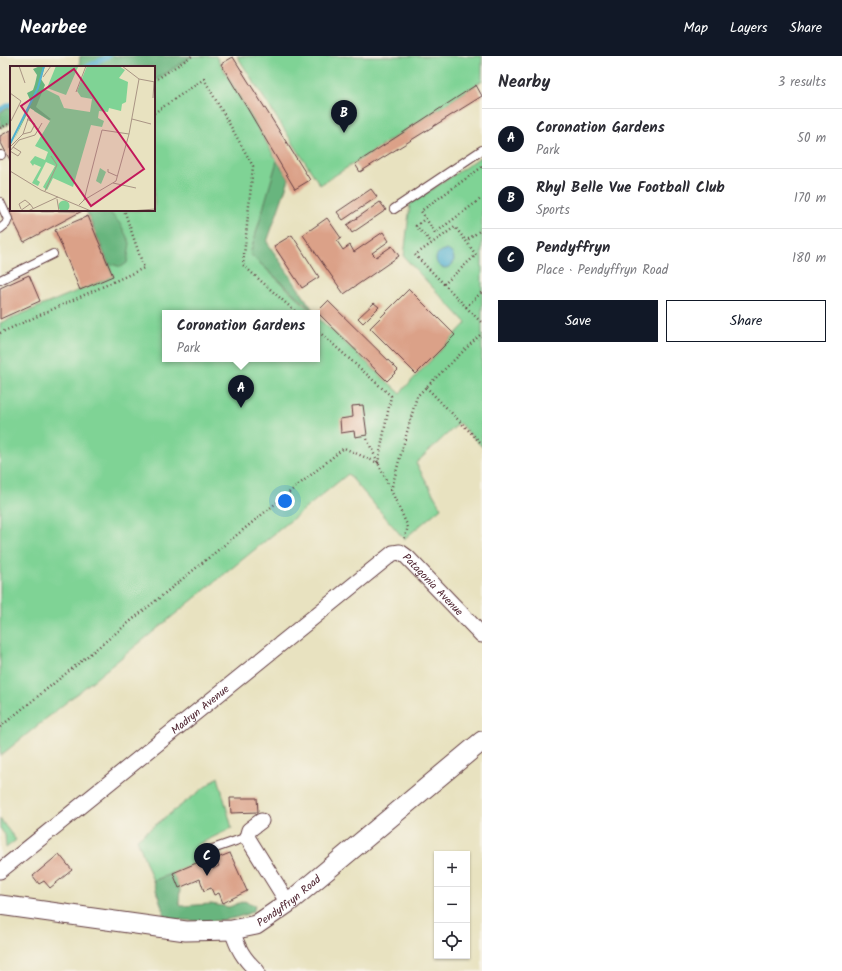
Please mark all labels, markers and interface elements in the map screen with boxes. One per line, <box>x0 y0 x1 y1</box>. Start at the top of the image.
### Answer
text: Nearbee <box>20 13 87 43</box>
text: Map <box>684 17 708 39</box>
text: Layers <box>730 17 768 39</box>
text: Share <box>790 17 822 39</box>
inset map <box>10 66 155 211</box>
text: Nearby <box>498 69 550 96</box>
text: 3 results <box>778 72 826 93</box>
pin: B <box>331 100 357 133</box>
text: Coronation Gardens <box>536 116 665 140</box>
text: A <box>507 128 515 149</box>
text: 50 m <box>797 128 826 149</box>
text: Park <box>536 140 560 161</box>
text: Rhyl Belle Vue Football Club <box>536 176 725 200</box>
text: B <box>507 188 515 209</box>
text: 170 m <box>794 188 826 209</box>
text: Sports <box>536 200 570 221</box>
text: Pendyffryn <box>536 236 610 260</box>
text: C <box>507 248 515 269</box>
text: 180 m <box>792 248 826 269</box>
text: Place · Pendyffryn Road <box>536 260 668 281</box>
button: Save <box>498 300 658 342</box>
button: Share <box>666 300 826 342</box>
popup <box>162 310 320 362</box>
text: Coronation Gardens <box>177 314 305 338</box>
text: Park <box>177 338 200 359</box>
pin: A <box>228 375 254 408</box>
your location <box>275 491 295 511</box>
street label: Patagonia Avenue <box>398 549 467 621</box>
street label: Madryn Avenue <box>167 681 234 739</box>
pin: C <box>194 843 220 876</box>
map controls <box>434 851 470 959</box>
button: + <box>434 851 470 887</box>
street label: Pendyffryn Road <box>253 871 326 932</box>
button: − <box>434 887 470 923</box>
button: locate <box>434 923 470 959</box>

